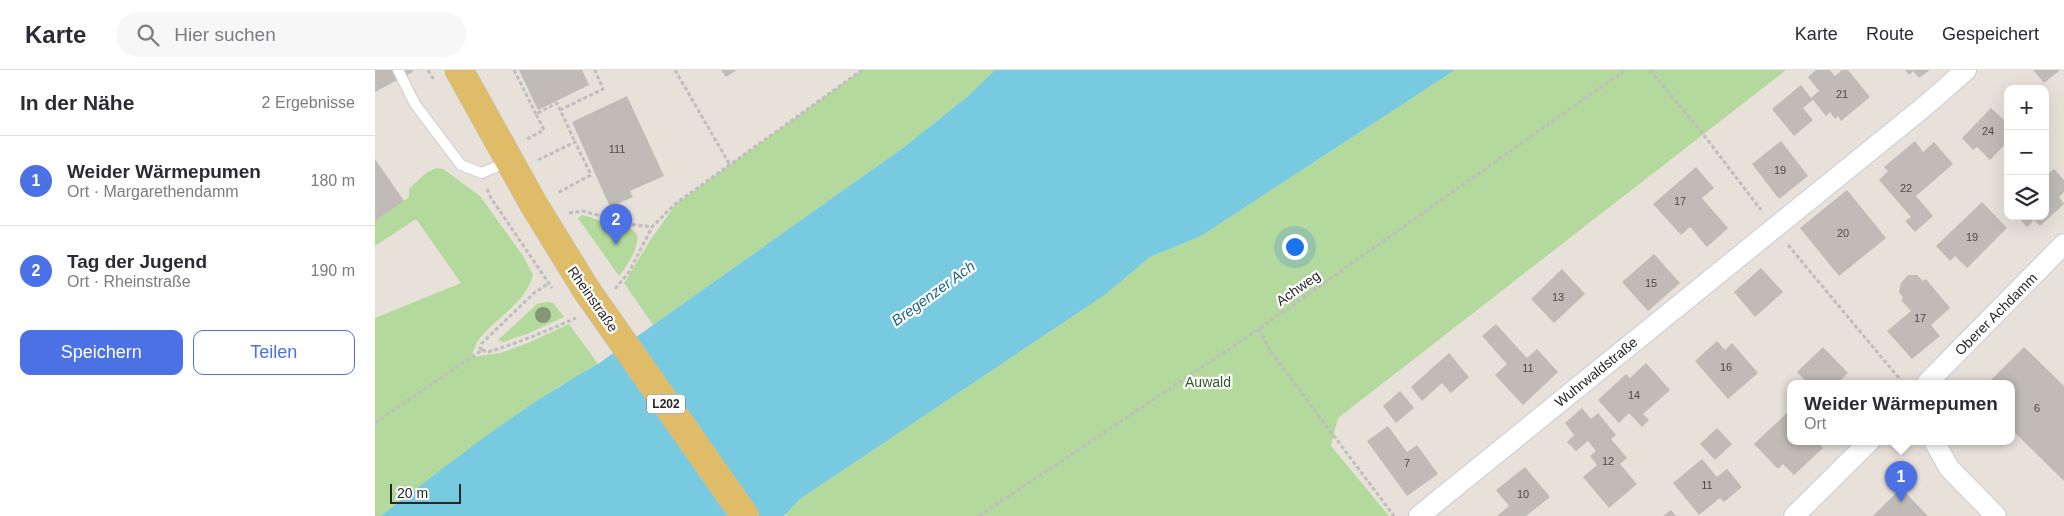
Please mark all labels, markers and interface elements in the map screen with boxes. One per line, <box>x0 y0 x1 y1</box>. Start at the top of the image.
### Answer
search box <box>116 12 466 57</box>
text: Karte <box>25 21 86 48</box>
icon: search <box>134 21 162 49</box>
text: Hier suchen <box>174 24 276 45</box>
text: Karte <box>1795 24 1838 44</box>
text: Route <box>1866 24 1914 44</box>
text: Gespeichert <box>1942 24 2039 44</box>
map controls <box>2004 85 2049 220</box>
button: + <box>2004 85 2049 130</box>
house number: 21 <box>1836 88 1848 100</box>
text: In der Nähe <box>20 91 134 114</box>
text: 2 Ergebnisse <box>262 94 355 111</box>
house number: 24 <box>1982 125 1994 137</box>
button: − <box>2004 130 2049 175</box>
house number: 111 <box>609 143 625 155</box>
text: Weider Wärmepumen <box>67 161 261 182</box>
house number: 19 <box>1774 164 1786 176</box>
text: 1 <box>32 172 40 189</box>
text: 180 m <box>311 172 355 189</box>
button: layers <box>2004 175 2049 220</box>
house number: 22 <box>1900 182 1912 194</box>
text: Ort · Margarethendamm <box>67 183 239 200</box>
house number: 17 <box>1674 195 1686 207</box>
pin: 2 <box>600 204 632 245</box>
house number: 20 <box>1837 227 1849 239</box>
house number: 19 <box>1966 231 1978 243</box>
your location <box>1282 234 1308 260</box>
text: Tag der Jugend <box>67 251 207 272</box>
water label: Bregenzer Ach <box>888 257 978 329</box>
text: 2 <box>32 262 40 279</box>
text: 190 m <box>311 262 355 279</box>
street label: Rheinstraße <box>565 263 622 335</box>
street label: Achweg <box>1273 267 1323 309</box>
street label: Oberer Achdamm <box>1952 270 2040 358</box>
text: Ort · Rheinstraße <box>67 273 191 290</box>
house number: 15 <box>1645 277 1657 289</box>
house number: 13 <box>1552 291 1564 303</box>
house number: 17 <box>1914 312 1926 324</box>
button: Speichern <box>20 330 183 375</box>
button: Teilen <box>193 330 355 375</box>
street label: Wuhrwaldstraße <box>1551 334 1641 410</box>
house number: 16 <box>1720 361 1732 373</box>
house number: 11 <box>1522 362 1534 374</box>
park label: Auwald <box>1185 374 1231 390</box>
popup <box>1787 380 2015 445</box>
house number: 14 <box>1628 389 1640 401</box>
text: Weider Wärmepumen <box>1804 393 1998 414</box>
road number: L202 <box>647 394 685 414</box>
house number: 6 <box>2034 402 2040 414</box>
text: Ort <box>1804 415 1826 432</box>
house number: 12 <box>1602 455 1614 467</box>
house number: 7 <box>1404 457 1410 469</box>
pin: 1 <box>1885 461 1917 502</box>
house number: 11 <box>1701 479 1713 491</box>
scale bar <box>390 481 461 504</box>
text: 20 m <box>397 485 428 501</box>
house number: 10 <box>1517 488 1529 500</box>

